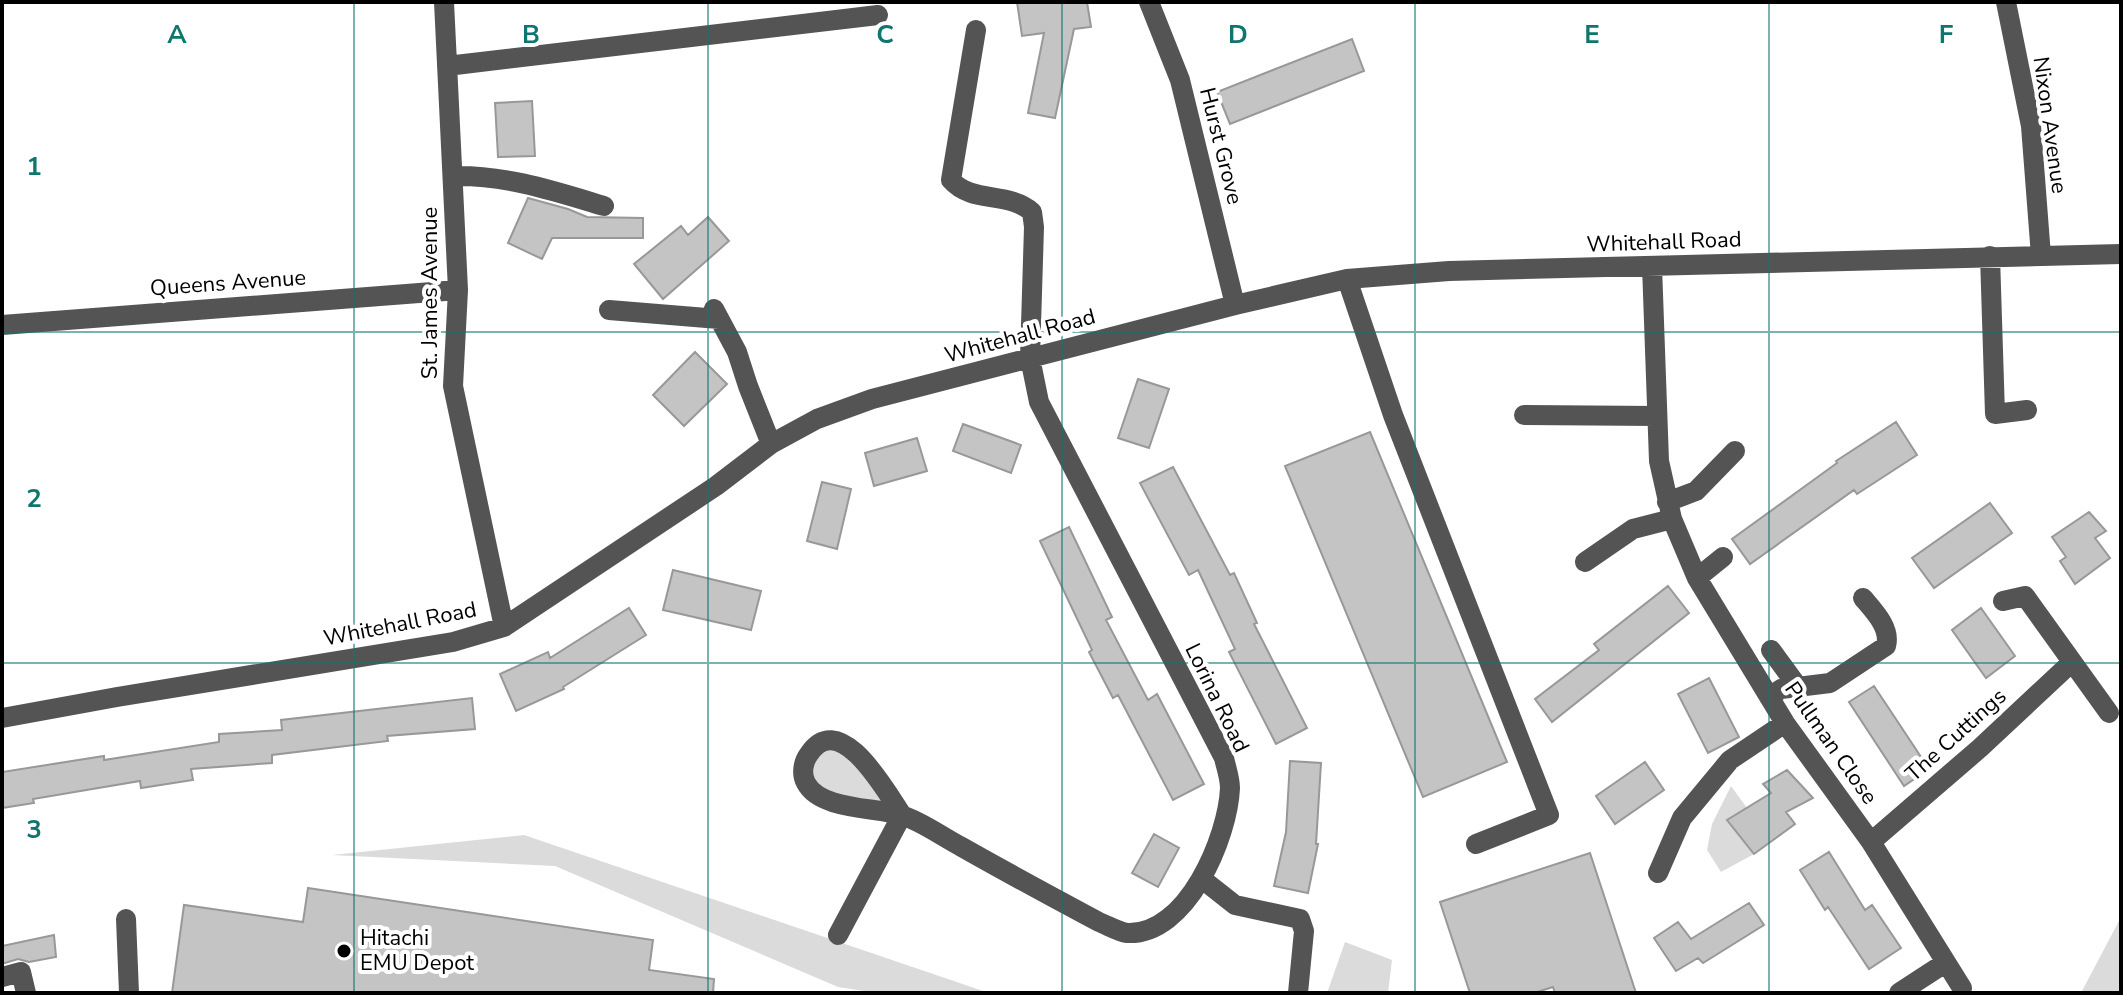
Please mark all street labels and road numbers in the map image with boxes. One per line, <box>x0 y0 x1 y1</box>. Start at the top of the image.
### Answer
street label: Nixon Avenue <box>2026 55 2074 195</box>
street label: Hurst Grove <box>1192 84 1250 208</box>
street label: St. James Avenue <box>415 207 445 379</box>
street label: Whitehall Road <box>1586 224 1742 260</box>
street label: Queens Avenue <box>149 263 307 303</box>
street label: Whitehall Road <box>941 301 1099 371</box>
street label: Whitehall Road <box>321 594 479 654</box>
street label: Lorina Road <box>1178 638 1256 758</box>
street label: Pullman Close <box>1778 676 1884 810</box>
street label: The Cuttings <box>1899 682 2013 788</box>

